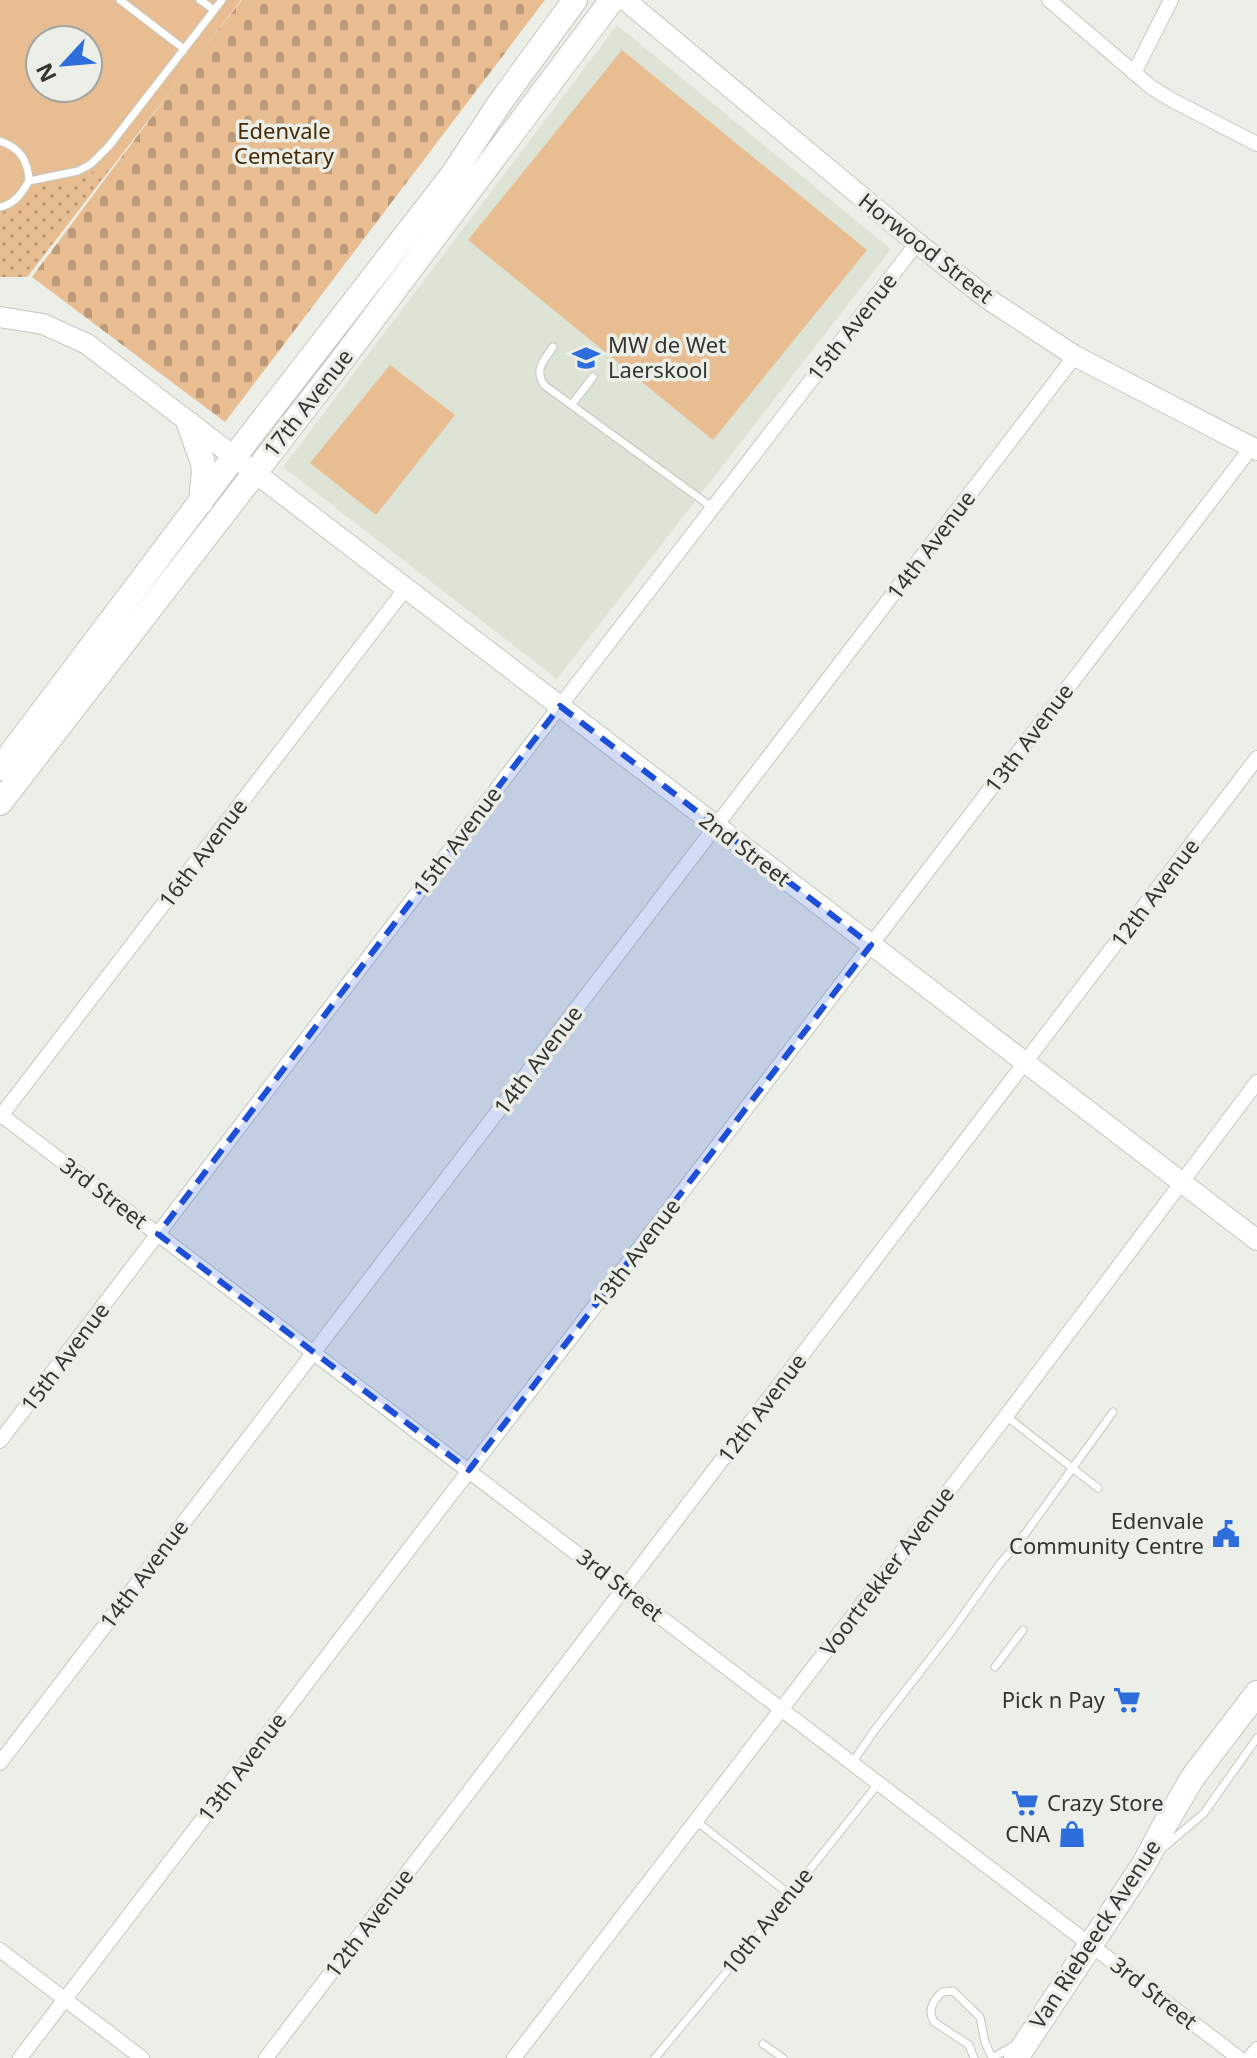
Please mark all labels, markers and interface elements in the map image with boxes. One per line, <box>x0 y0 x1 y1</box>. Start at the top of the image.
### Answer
north arrow <box>24 24 104 104</box>
text: N <box>28 59 63 88</box>
park label: Edenvale Cemetary <box>234 115 335 170</box>
street label: Horwood Street <box>853 185 1000 309</box>
street label: 15th Avenue <box>799 266 903 387</box>
place label: MW de Wet Laerskool <box>608 329 726 384</box>
street label: 17th Avenue <box>255 342 359 463</box>
school or university icon: MW de Wet Laerskool <box>571 343 601 373</box>
street label: 14th Avenue <box>879 484 981 605</box>
street label: 13th Avenue <box>977 677 1079 798</box>
street label: 15th Avenue <box>405 780 507 901</box>
street label: 16th Avenue <box>151 792 253 913</box>
street label: 2nd Street <box>694 804 797 892</box>
street label: 12th Avenue <box>1103 832 1205 953</box>
street label: 14th Avenue <box>486 999 588 1120</box>
street label: 3rd Street <box>55 1150 154 1235</box>
street label: 13th Avenue <box>584 1192 686 1313</box>
street label: 15th Avenue <box>13 1296 115 1417</box>
street label: 12th Avenue <box>710 1347 812 1468</box>
street label: Voortrekker Avenue <box>812 1479 960 1661</box>
place label: Edenvale Community Centre <box>1009 1505 1204 1560</box>
street label: 14th Avenue <box>92 1513 194 1634</box>
public building icon: Edenvale Community Centre <box>1211 1519 1241 1549</box>
street label: 3rd Street <box>571 1541 670 1627</box>
place label: Pick n Pay <box>1002 1684 1106 1714</box>
supermarket icon: Pick n Pay <box>1112 1685 1142 1715</box>
street label: 13th Avenue <box>190 1706 292 1827</box>
place label: Crazy Store <box>1047 1787 1164 1817</box>
supermarket icon: Crazy Store <box>1010 1788 1040 1818</box>
place label: CNA <box>1005 1818 1051 1848</box>
shop icon: CNA <box>1057 1819 1087 1849</box>
street label: Van Riebeeck Avenue <box>1022 1833 1167 2034</box>
street label: 10th Avenue <box>714 1861 819 1980</box>
street label: 12th Avenue <box>317 1862 419 1983</box>
street label: 3rd Street <box>1105 1949 1204 2035</box>

